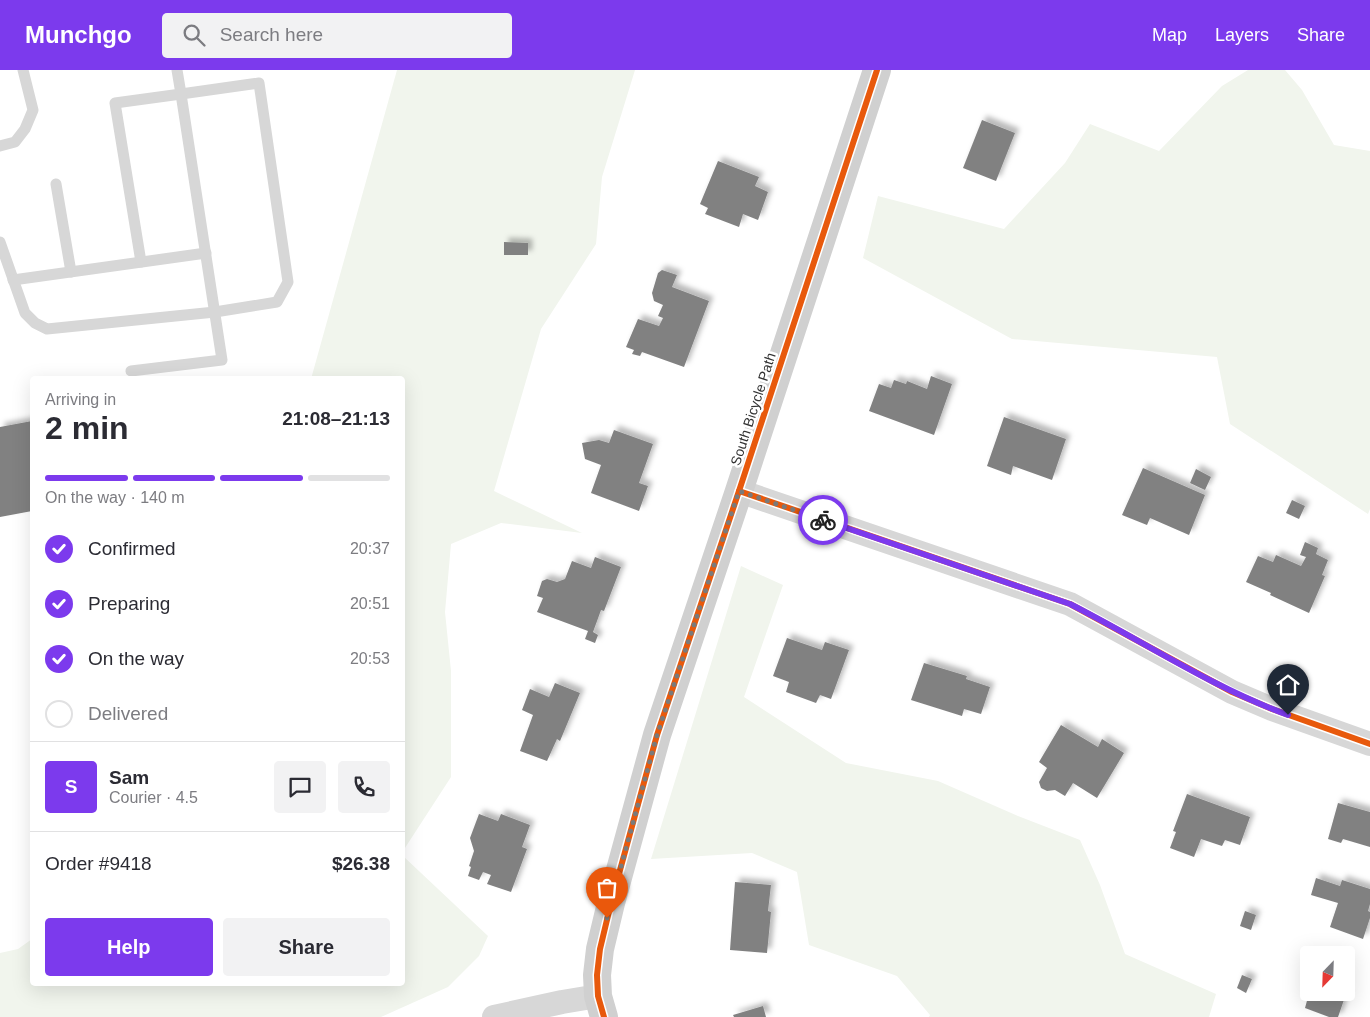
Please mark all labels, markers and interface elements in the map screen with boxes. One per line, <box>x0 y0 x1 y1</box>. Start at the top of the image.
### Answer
search box <box>162 13 512 58</box>
text: Munchgo <box>25 21 132 48</box>
icon: search <box>180 21 208 49</box>
text: Search here <box>220 24 323 45</box>
text: Map <box>1152 25 1187 45</box>
text: Layers <box>1215 25 1269 45</box>
text: Share <box>1297 25 1345 45</box>
street label: South Bicycle Path <box>727 351 779 467</box>
text: Arriving in <box>45 391 116 408</box>
text: 21:08–21:13 <box>282 408 390 429</box>
text: 2 min <box>45 410 129 446</box>
text: On the way · 140 m <box>45 489 185 506</box>
courier <box>798 495 848 545</box>
icon: bike <box>809 506 837 534</box>
icon: check <box>45 535 73 563</box>
text: Confirmed <box>88 538 176 559</box>
text: 20:37 <box>350 540 390 557</box>
icon: check <box>45 590 73 618</box>
text: Preparing <box>88 593 170 614</box>
text: 20:51 <box>350 595 390 612</box>
icon: check <box>45 645 73 673</box>
text: On the way <box>88 648 184 669</box>
text: 20:53 <box>350 650 390 667</box>
pin <box>1267 664 1309 715</box>
icon: home <box>1274 671 1302 699</box>
text: Delivered <box>88 703 168 724</box>
button: chat <box>274 761 326 813</box>
button: phone <box>338 761 390 813</box>
text: Sam <box>109 767 149 788</box>
text: S <box>65 776 77 797</box>
text: Courier · 4.5 <box>109 789 198 806</box>
text: Order #9418 <box>45 853 152 874</box>
text: $26.38 <box>332 853 390 874</box>
pin <box>586 867 628 918</box>
icon: bag <box>593 874 621 902</box>
button: Help <box>45 918 213 976</box>
button: Share <box>223 918 390 976</box>
north arrow <box>1300 946 1355 1001</box>
map controls <box>1300 946 1355 1001</box>

